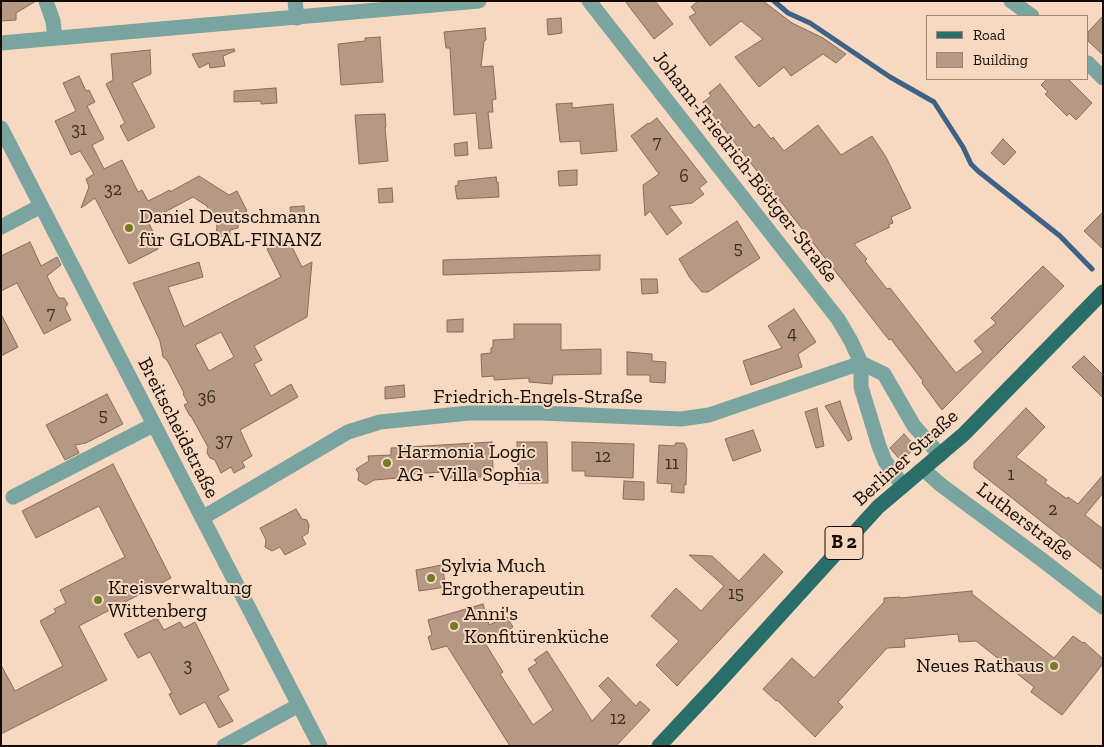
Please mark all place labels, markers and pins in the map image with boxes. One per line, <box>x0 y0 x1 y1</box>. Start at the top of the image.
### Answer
place label: Daniel Deutschmann für GLOBAL-FINANZ <box>139 205 322 252</box>
marker: Daniel Deutschmann für GLOBAL-FINANZ <box>123 222 135 234</box>
place label: Harmonia Logic AG - Villa Sophia <box>397 440 541 487</box>
marker: Harmonia Logic AG - Villa Sophia <box>381 457 393 469</box>
place label: Sylvia Much Ergotherapeutin <box>441 554 585 601</box>
marker: Sylvia Much Ergotherapeutin <box>425 572 437 584</box>
place label: Kreisverwaltung Wittenberg <box>108 576 252 623</box>
marker: Kreisverwaltung Wittenberg <box>92 594 104 606</box>
place label: Anni's Konfitürenküche <box>464 602 609 649</box>
marker: Anni's Konfitürenküche <box>448 620 460 632</box>
place label: Neues Rathaus <box>916 654 1044 678</box>
marker: Neues Rathaus <box>1048 660 1060 672</box>

